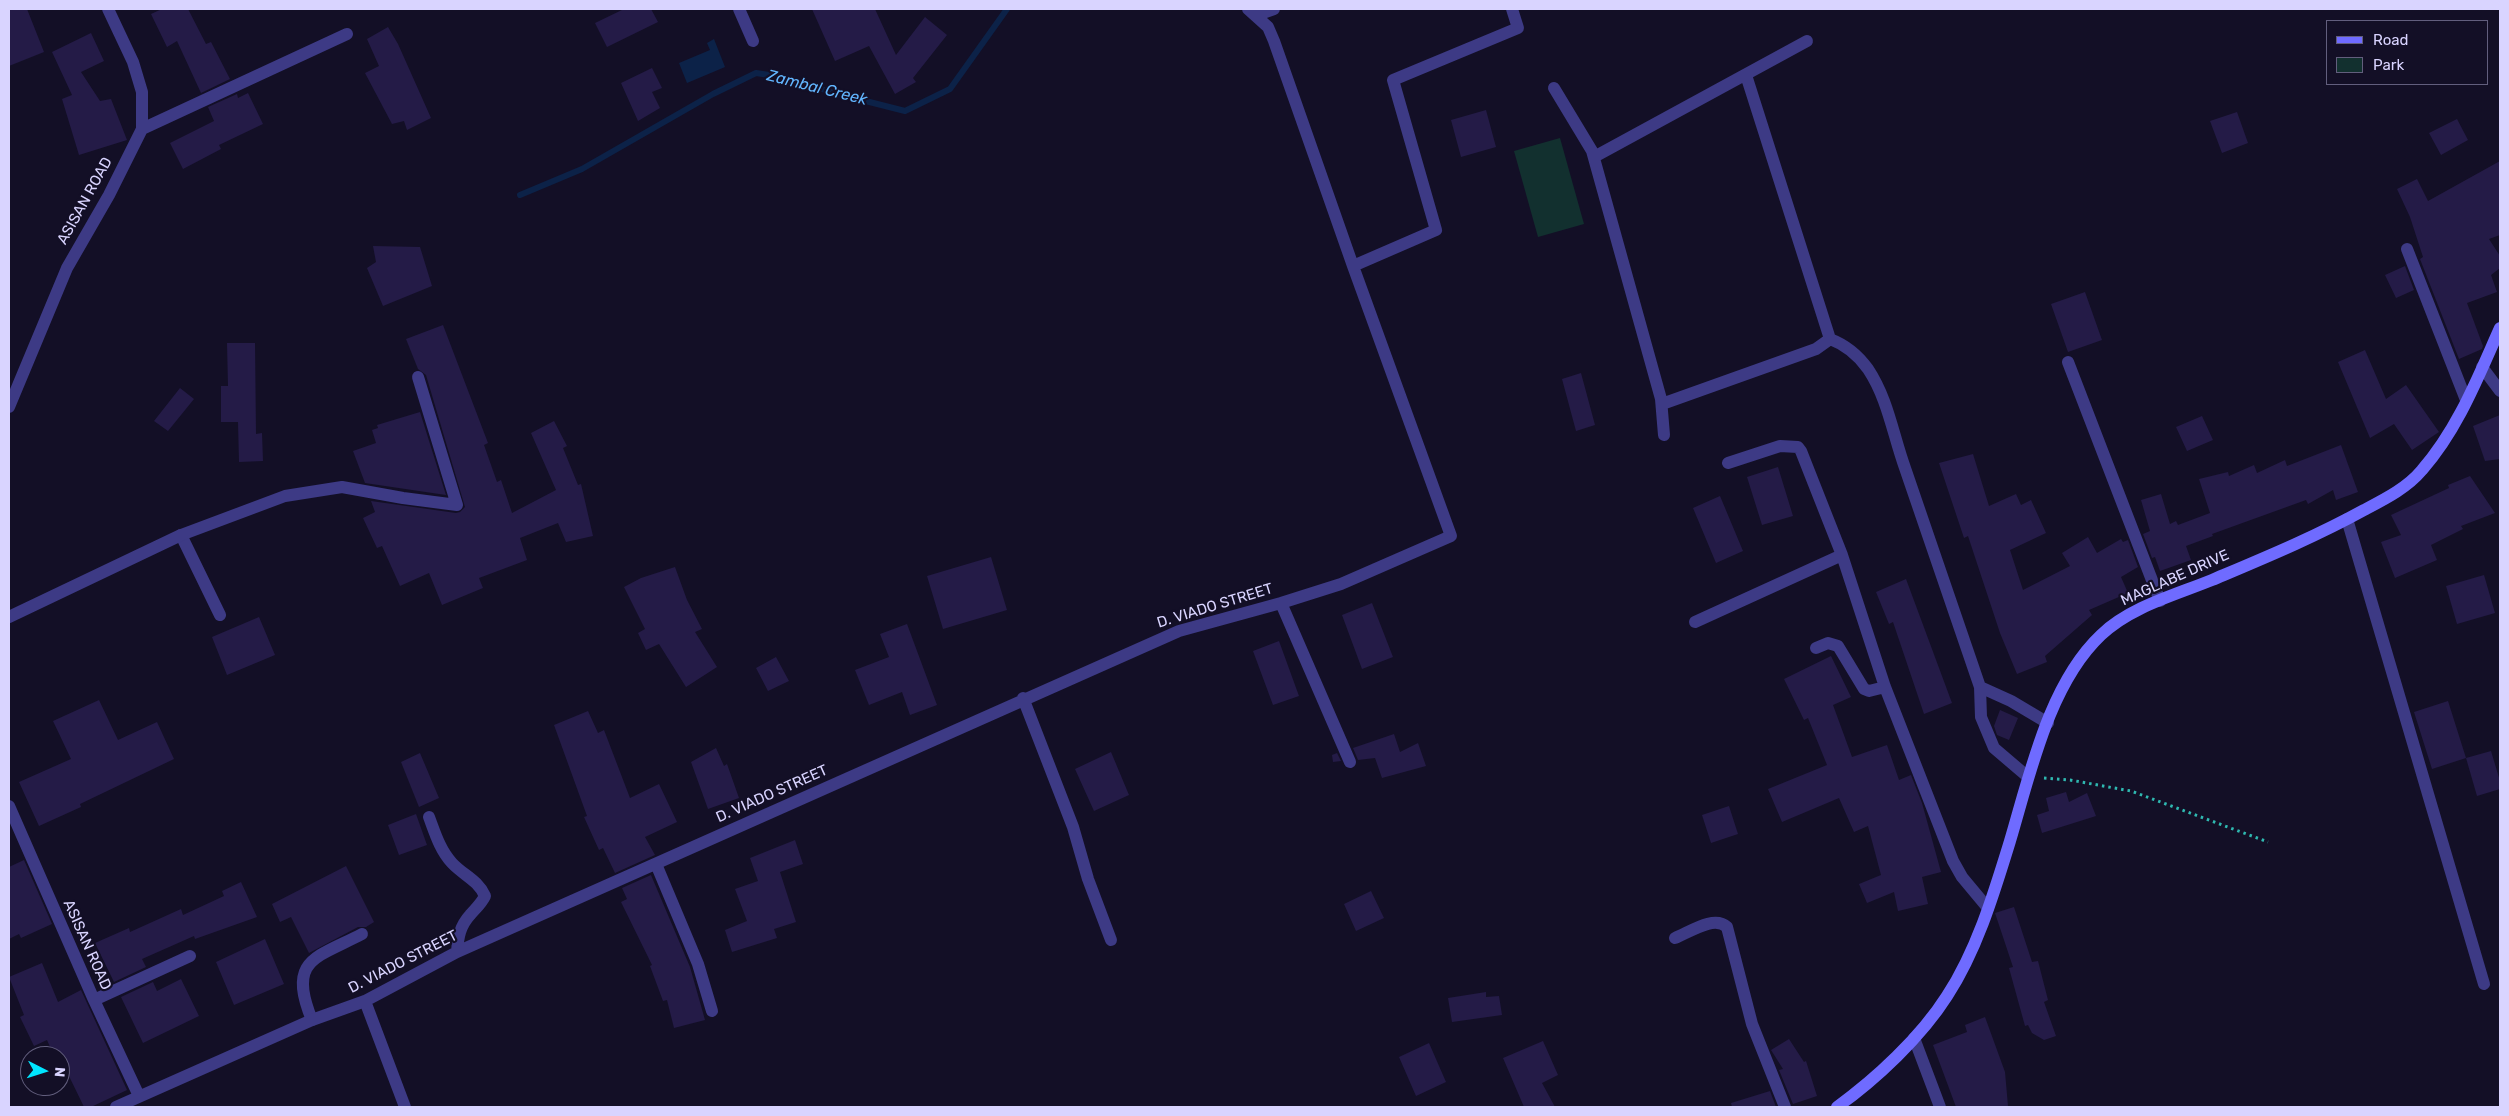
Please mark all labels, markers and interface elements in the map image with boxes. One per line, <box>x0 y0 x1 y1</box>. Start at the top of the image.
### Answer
legend <box>2326 20 2489 85</box>
text: Road <box>2373 31 2409 49</box>
text: Park <box>2373 56 2404 74</box>
water label: Zambal Creek <box>765 66 869 110</box>
street label: ASISAN ROAD <box>54 154 116 248</box>
street label: MAGLABE DRIVE <box>2118 546 2232 610</box>
street label: D. VIADO STREET <box>1155 580 1275 632</box>
street label: D. VIADO STREET <box>713 761 831 827</box>
street label: ASISAN ROAD <box>59 897 115 993</box>
street label: D. VIADO STREET <box>345 927 461 997</box>
north arrow <box>20 1046 70 1096</box>
text: N <box>51 1066 68 1078</box>

